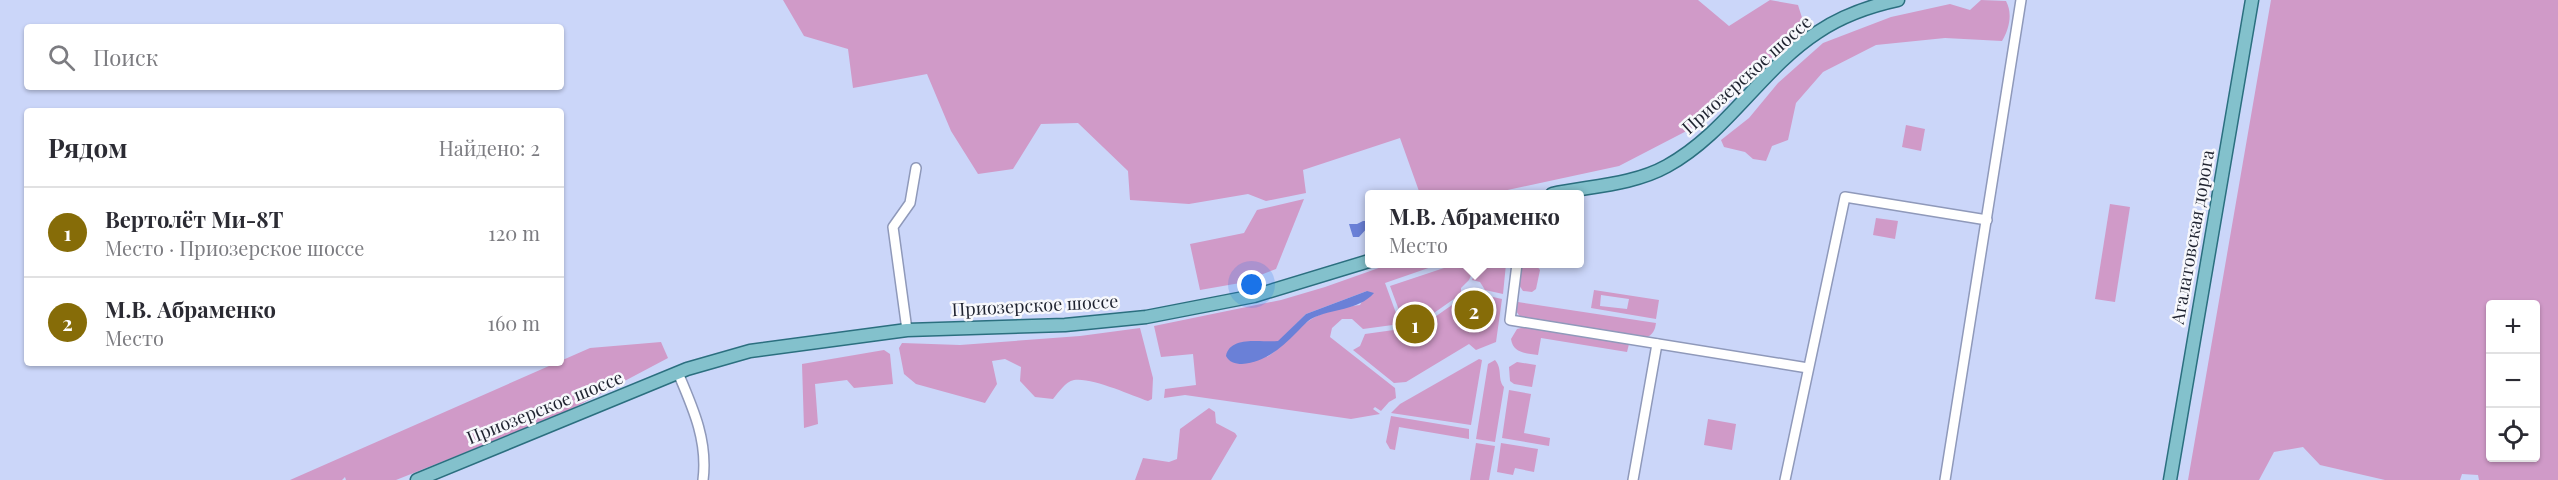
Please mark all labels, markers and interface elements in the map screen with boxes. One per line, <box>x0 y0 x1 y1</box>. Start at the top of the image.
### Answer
street label: Приозерское шоссе <box>1676 10 1816 139</box>
search box <box>24 24 564 90</box>
icon: search <box>45 41 78 74</box>
text: Поиск <box>93 42 158 72</box>
text: Рядом <box>48 130 127 165</box>
text: Найдено: 2 <box>439 134 540 161</box>
street label: Агалатовская дорога <box>2165 148 2219 327</box>
popup <box>1365 190 1584 268</box>
text: М.В. Абраменко <box>1389 201 1560 231</box>
text: Вертолёт Ми-8Т <box>105 204 283 234</box>
text: 1 <box>64 219 71 246</box>
text: 120 m <box>488 219 540 246</box>
text: Место <box>1389 231 1448 258</box>
text: Место · Приозерское шоссе <box>105 234 364 261</box>
your location <box>1237 270 1266 299</box>
pin: 2 <box>1454 288 1494 332</box>
street label: Приозерское шоссе <box>951 289 1119 321</box>
text: М.В. Абраменко <box>105 294 276 324</box>
map controls <box>2486 300 2540 462</box>
button: + <box>2486 300 2540 354</box>
pin: 1 <box>1396 302 1434 346</box>
text: 2 <box>62 309 73 336</box>
text: 160 m <box>488 309 540 336</box>
text: Место <box>105 324 164 351</box>
button: − <box>2486 354 2540 408</box>
street label: Приозерское шоссе <box>463 365 626 449</box>
button: locate <box>2486 408 2540 462</box>

